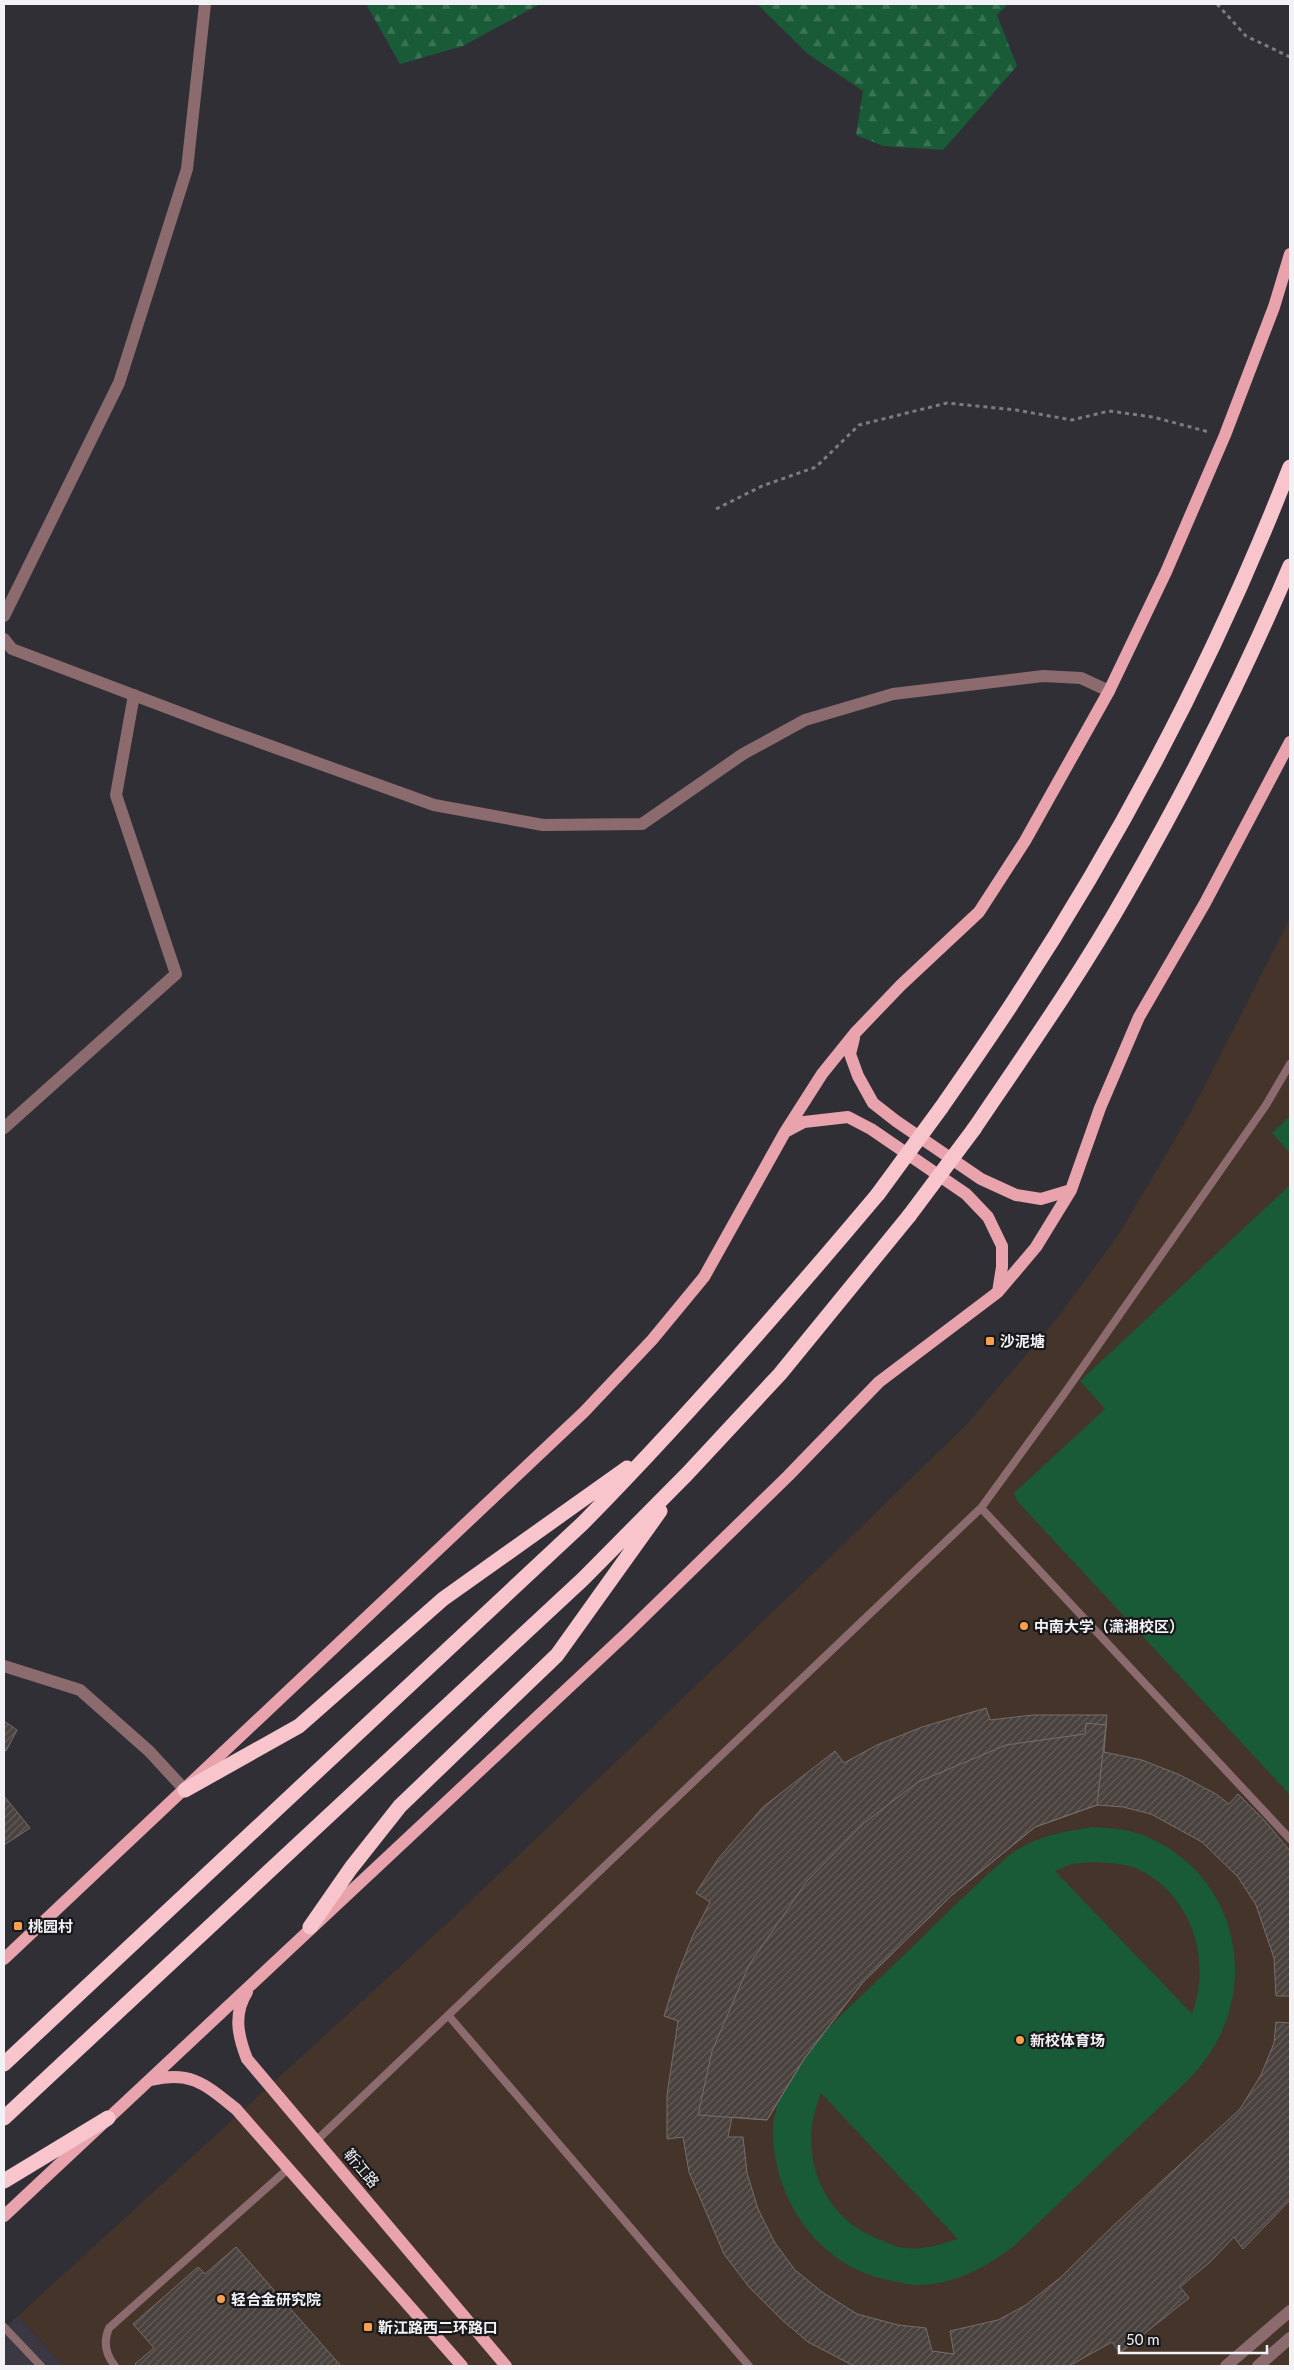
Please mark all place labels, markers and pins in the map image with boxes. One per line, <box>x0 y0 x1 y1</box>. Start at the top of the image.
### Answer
place label: 沙泥塘 <box>1000 1332 1045 1350</box>
marker: 沙泥塘 <box>984 1335 996 1347</box>
place label: 中南大学（潇湘校区） <box>1034 1617 1184 1635</box>
marker: 中南大学（潇湘校区） <box>1018 1620 1030 1632</box>
place label: 桃园村 <box>28 1917 73 1935</box>
marker: 桃园村 <box>12 1920 24 1932</box>
place label: 新校体育场 <box>1030 2031 1105 2049</box>
marker: 新校体育场 <box>1014 2034 1026 2046</box>
place label: 轻合金研究院 <box>231 2290 321 2308</box>
marker: 轻合金研究院 <box>215 2293 227 2305</box>
place label: 靳江路西二环路口 <box>378 2318 498 2336</box>
marker: 靳江路西二环路口 <box>362 2321 374 2333</box>

